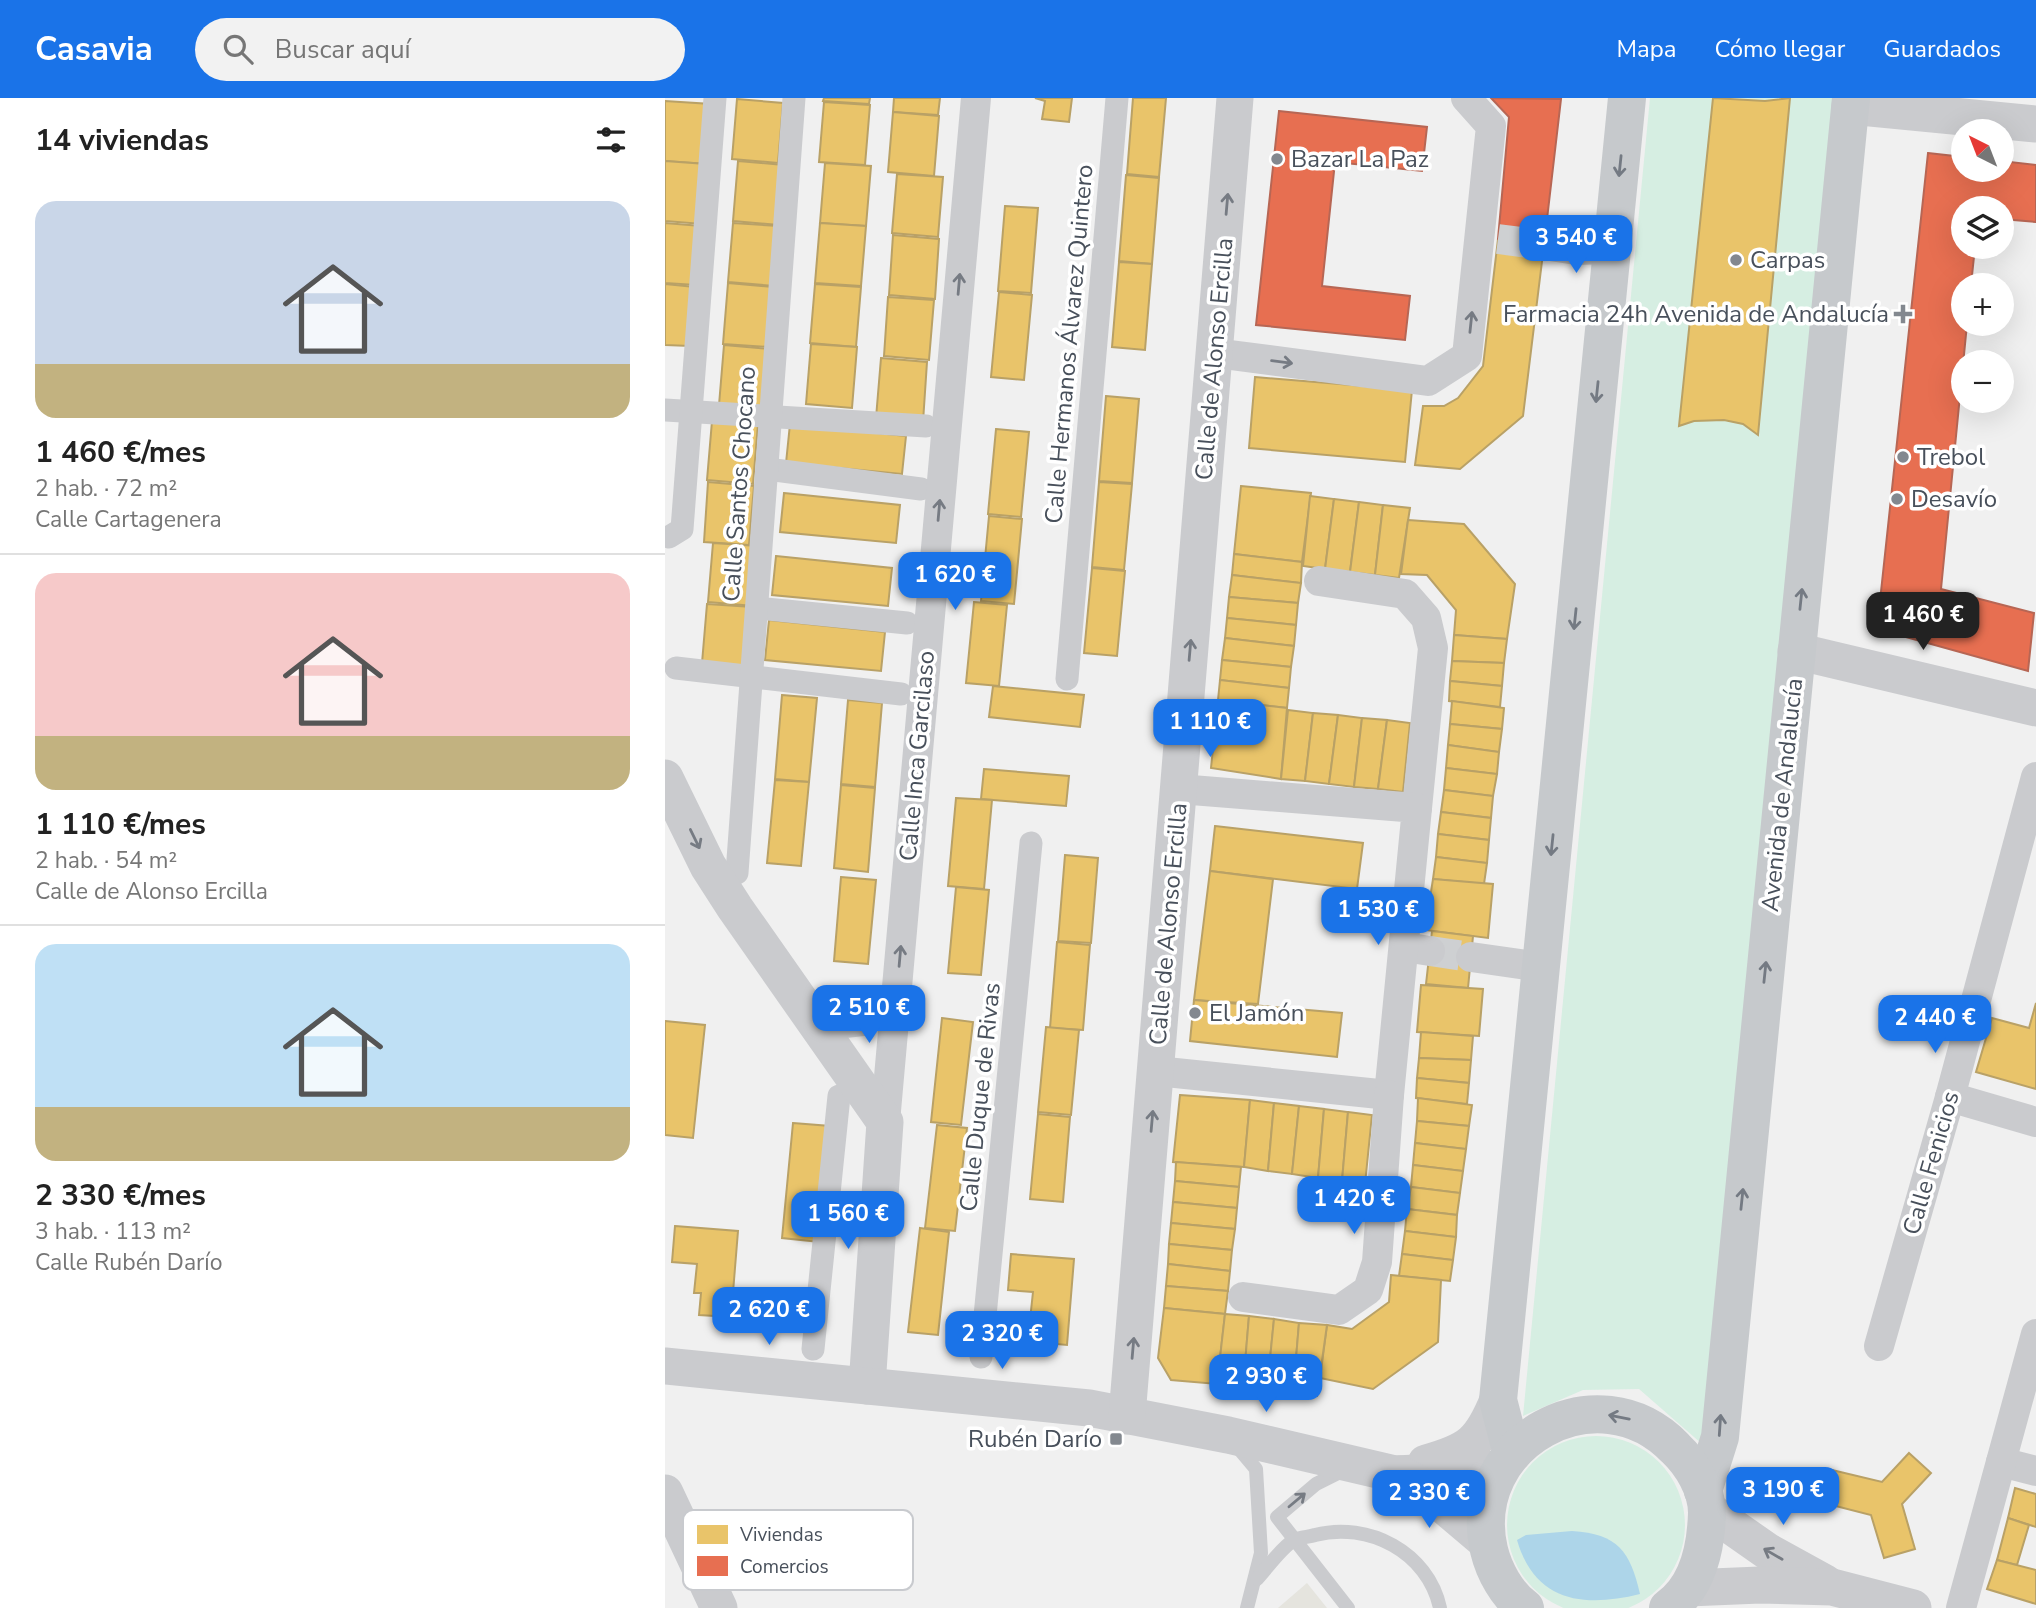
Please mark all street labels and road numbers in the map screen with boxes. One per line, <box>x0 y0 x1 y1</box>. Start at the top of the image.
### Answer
street label: Calle Hermanos Álvarez Quintero <box>1037 163 1101 525</box>
street label: Calle de Alonso Ercilla <box>1187 237 1241 481</box>
street label: Calle Santos Chocano <box>715 365 763 603</box>
street label: Calle Inca Garcilaso <box>892 649 942 863</box>
street label: Avenida de Andalucía <box>1754 677 1810 913</box>
street label: Calle de Alonso Ercilla <box>1141 802 1195 1046</box>
street label: Calle Duque de Rivas <box>952 981 1008 1213</box>
street label: Calle Fenicios <box>1895 1088 1967 1238</box>

